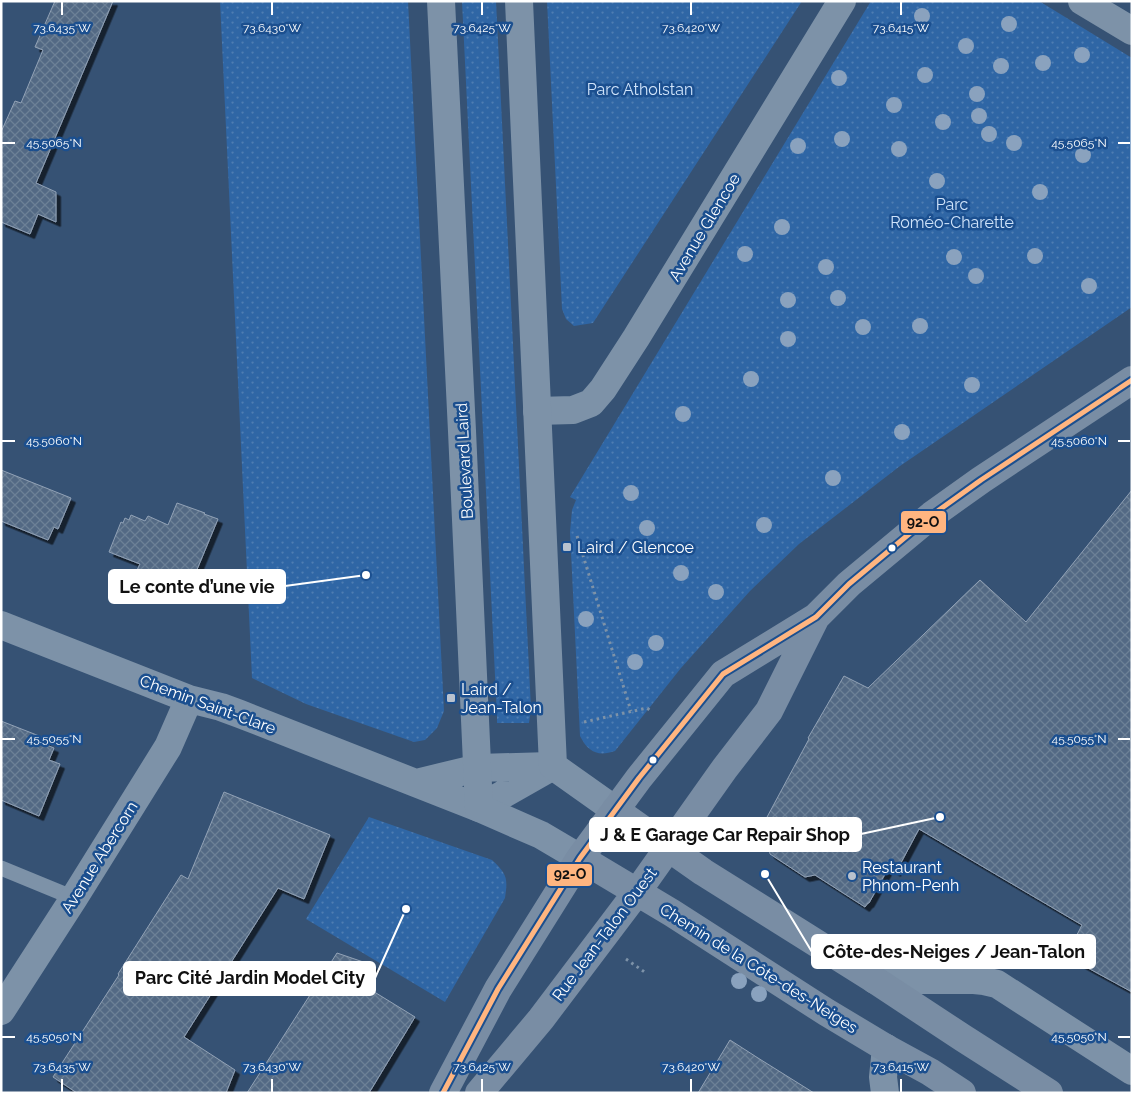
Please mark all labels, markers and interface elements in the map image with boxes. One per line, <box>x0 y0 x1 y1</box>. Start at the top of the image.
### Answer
text: 73.6435°W <box>33 21 91 35</box>
text: 73.6430°W <box>243 21 302 35</box>
text: 73.6425°W <box>453 21 511 35</box>
text: 73.6420°W <box>662 21 720 35</box>
text: 73.6415°W <box>873 21 930 35</box>
park label: Parc Atholstan <box>587 80 693 99</box>
text: 45.5065°N <box>26 136 82 150</box>
text: 45.5065°N <box>1051 136 1107 150</box>
street label: Avenue Glencoe <box>665 170 744 285</box>
park label: Parc Roméo-Charette <box>890 195 1014 232</box>
street label: Boulevard Laird <box>452 402 477 520</box>
text: 45.5060°N <box>26 434 82 448</box>
text: 45.5060°N <box>1051 434 1107 448</box>
line badge: 92-O <box>900 510 947 534</box>
text: 92-O <box>907 514 940 530</box>
place label: Laird / Glencoe <box>577 538 694 557</box>
marker: Laird / Glencoe <box>561 541 573 553</box>
unlabelled marker <box>887 543 897 553</box>
callout: Le conte d’une vie <box>109 570 285 603</box>
text: Le conte d’une vie <box>119 576 275 597</box>
street label: Chemin Saint-Clare <box>137 671 278 738</box>
place label: Laird / Jean-Talon <box>461 680 542 717</box>
marker: Laird / Jean-Talon <box>445 692 457 704</box>
text: 45.5055°N <box>27 732 81 746</box>
text: 45.5055°N <box>1052 732 1106 746</box>
unlabelled marker <box>648 755 658 765</box>
street label: Avenue Abercorn <box>57 798 141 917</box>
callout: J & E Garage Car Repair Shop <box>590 818 861 851</box>
text: J & E Garage Car Repair Shop <box>600 824 850 845</box>
place label: Restaurant Phnom-Penh <box>862 858 959 895</box>
line badge: 92-O <box>546 863 593 887</box>
street label: Rue Jean-Talon Ouest <box>548 864 661 1005</box>
text: 92-O <box>554 866 587 882</box>
marker: Restaurant Phnom-Penh <box>846 870 858 882</box>
street label: Chemin de la Côte-des-Neiges <box>656 900 861 1037</box>
callout: Côte-des-Neiges / Jean-Talon <box>812 935 1095 968</box>
text: Côte-des-Neiges / Jean-Talon <box>823 941 1085 962</box>
callout: Parc Cité Jardin Model City <box>124 962 375 995</box>
text: Parc Cité Jardin Model City <box>135 967 365 988</box>
text: 45.5050°N <box>26 1030 82 1044</box>
text: 45.5050°N <box>1051 1030 1107 1044</box>
text: 73.6435°W <box>33 1060 91 1074</box>
text: 73.6430°W <box>243 1060 302 1074</box>
text: 73.6425°W <box>453 1060 511 1074</box>
text: 73.6420°W <box>662 1060 720 1074</box>
text: 73.6415°W <box>873 1060 930 1074</box>

